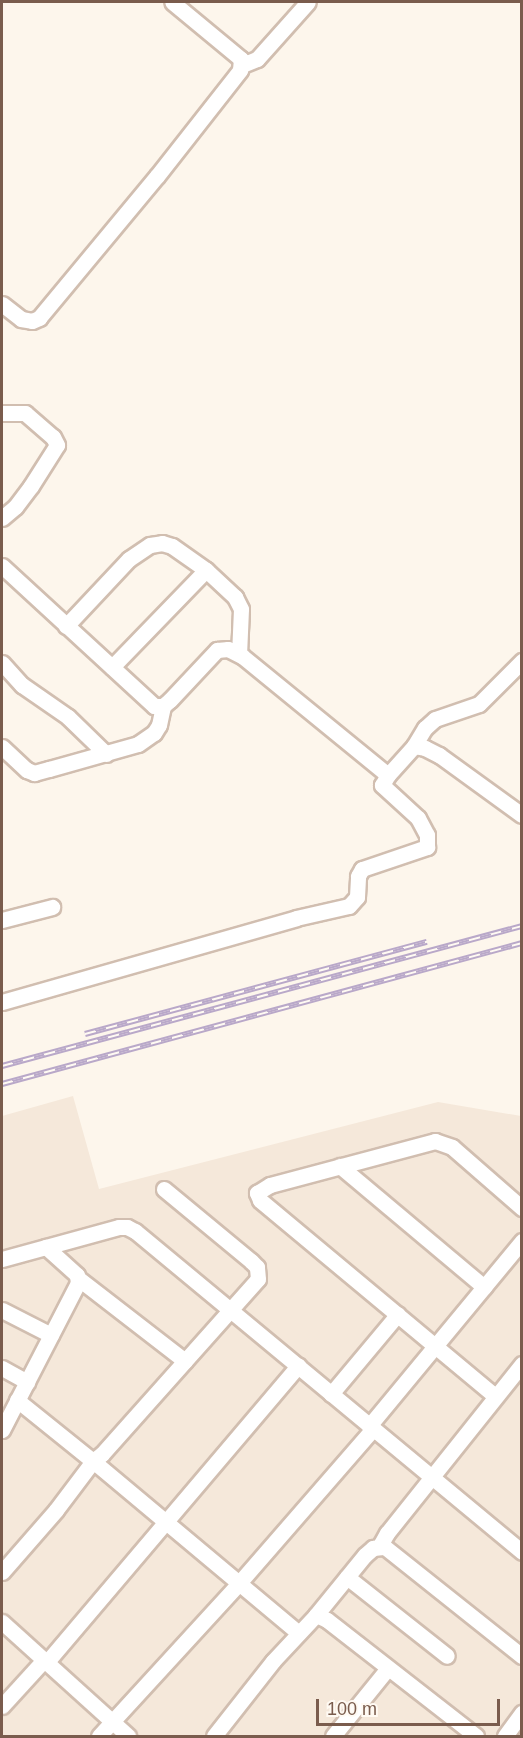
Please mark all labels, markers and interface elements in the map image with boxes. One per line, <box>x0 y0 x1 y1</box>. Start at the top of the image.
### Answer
scale bar <box>319 1687 504 1725</box>
text: 100 m <box>327 1699 377 1719</box>

